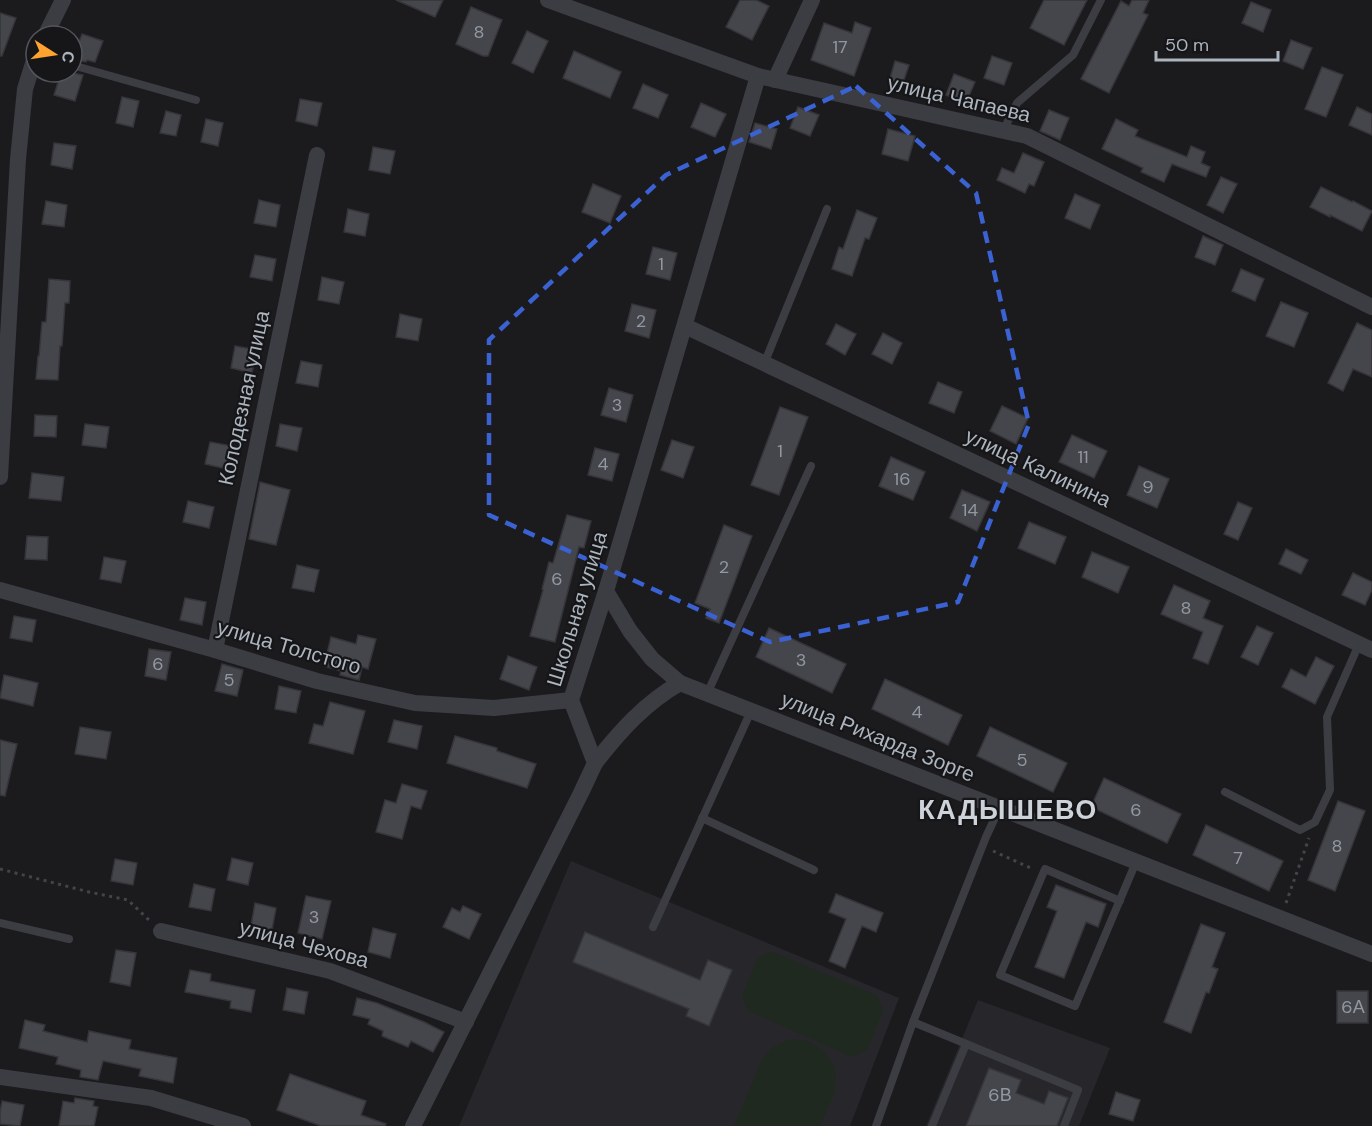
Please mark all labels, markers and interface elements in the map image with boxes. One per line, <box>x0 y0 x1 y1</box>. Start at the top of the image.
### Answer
house number: 8 <box>474 20 484 44</box>
north arrow <box>24 24 84 84</box>
scale bar <box>1156 24 1278 62</box>
text: 50 m <box>1165 33 1209 57</box>
house number: 17 <box>832 35 848 59</box>
text: С <box>57 49 80 65</box>
street label: улица Чапаева <box>885 69 1034 129</box>
house number: 1 <box>658 252 664 276</box>
street label: Колодезная улица <box>212 308 276 488</box>
house number: 2 <box>636 309 646 333</box>
house number: 3 <box>612 393 622 417</box>
street label: улица Калинина <box>961 422 1116 514</box>
house number: 1 <box>777 439 783 463</box>
house number: 11 <box>1077 445 1089 469</box>
house number: 4 <box>598 452 609 476</box>
house number: 16 <box>894 467 910 491</box>
house number: 9 <box>1142 475 1154 499</box>
house number: 14 <box>962 498 978 522</box>
street label: Школьная улица <box>540 528 614 690</box>
house number: 2 <box>719 555 729 579</box>
house number: 6 <box>551 567 563 591</box>
house number: 8 <box>1181 596 1191 620</box>
street label: улица Толстого <box>214 613 364 681</box>
house number: 3 <box>796 648 806 672</box>
house number: 6 <box>152 652 164 676</box>
house number: 5 <box>224 668 234 692</box>
street label: улица Рихарда Зорге <box>777 685 979 789</box>
house number: 4 <box>912 700 923 724</box>
house number: 5 <box>1017 748 1027 772</box>
district label: КАДЫШЕВО <box>918 792 1098 827</box>
house number: 6 <box>1130 798 1142 822</box>
house number: 8 <box>1332 834 1342 858</box>
house number: 7 <box>1233 846 1243 870</box>
house number: 3 <box>309 905 319 929</box>
street label: улица Чехова <box>236 913 372 975</box>
house number: 6А <box>1341 995 1365 1019</box>
house number: 6В <box>988 1083 1012 1107</box>

